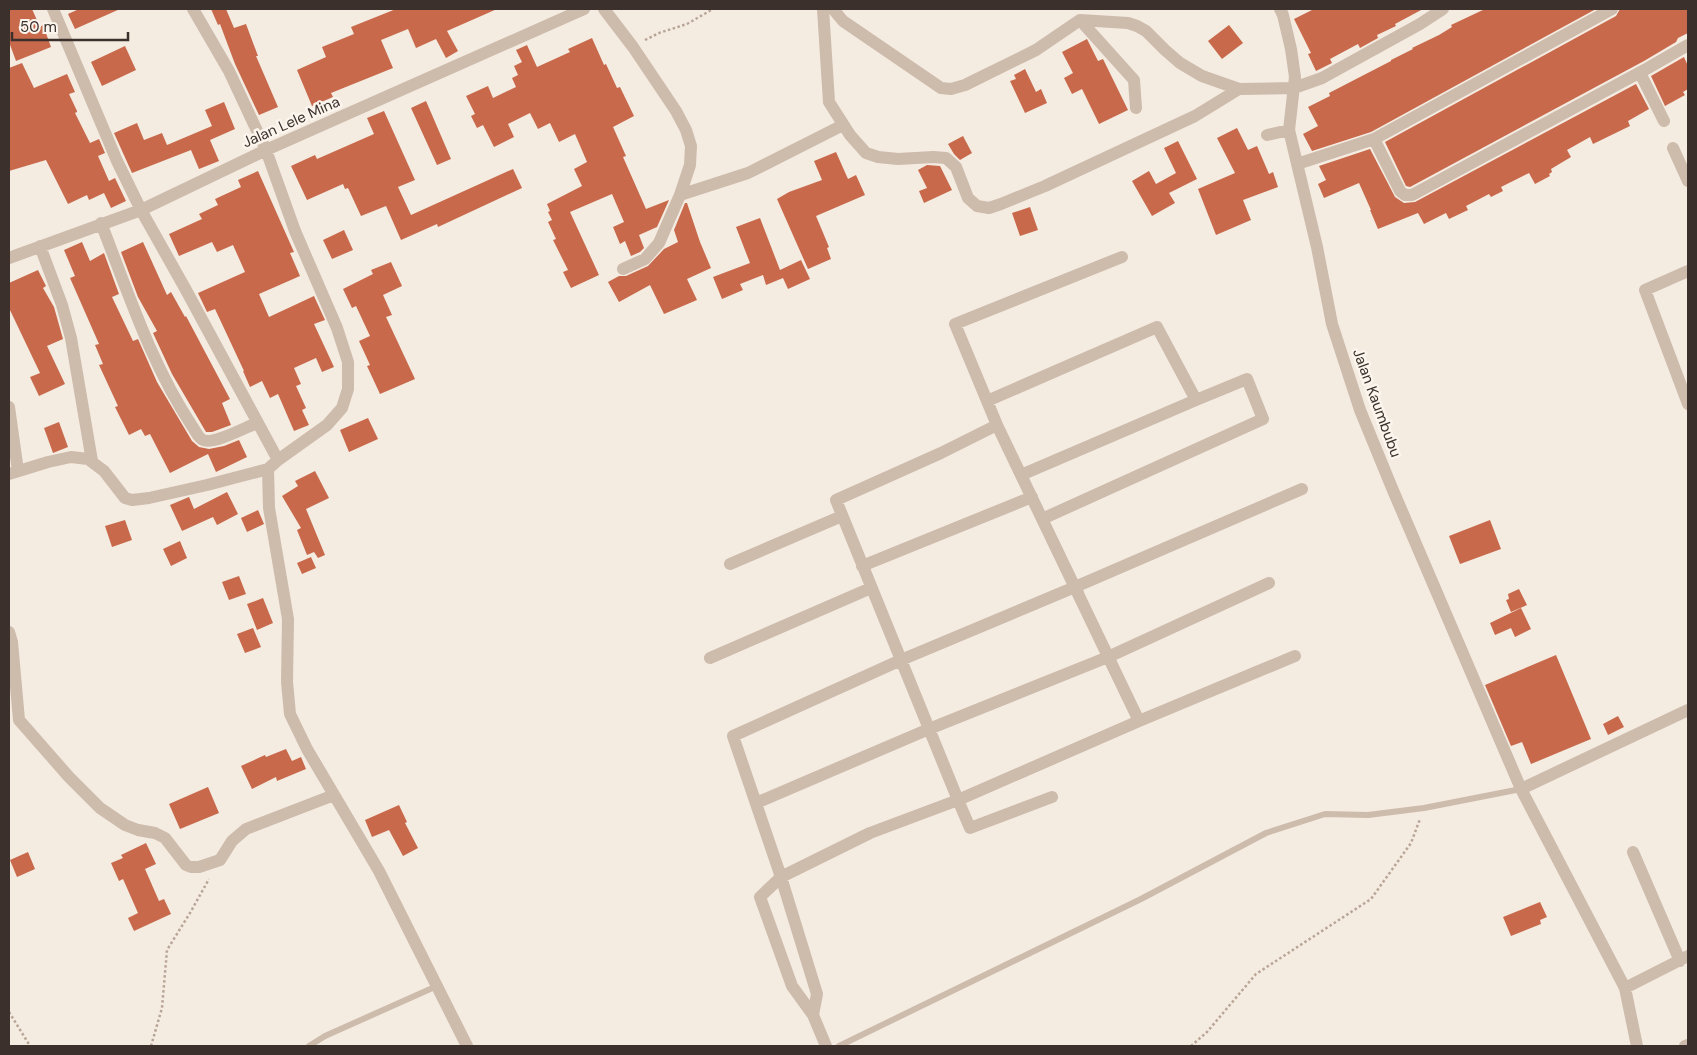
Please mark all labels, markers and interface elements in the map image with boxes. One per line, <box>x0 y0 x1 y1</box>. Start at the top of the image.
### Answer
scale bar <box>12 10 129 42</box>
text: 50 m <box>20 17 57 37</box>
street label: Jalan Lele Mina <box>239 92 343 152</box>
street label: Jalan Kaumbubu <box>1348 346 1406 460</box>

